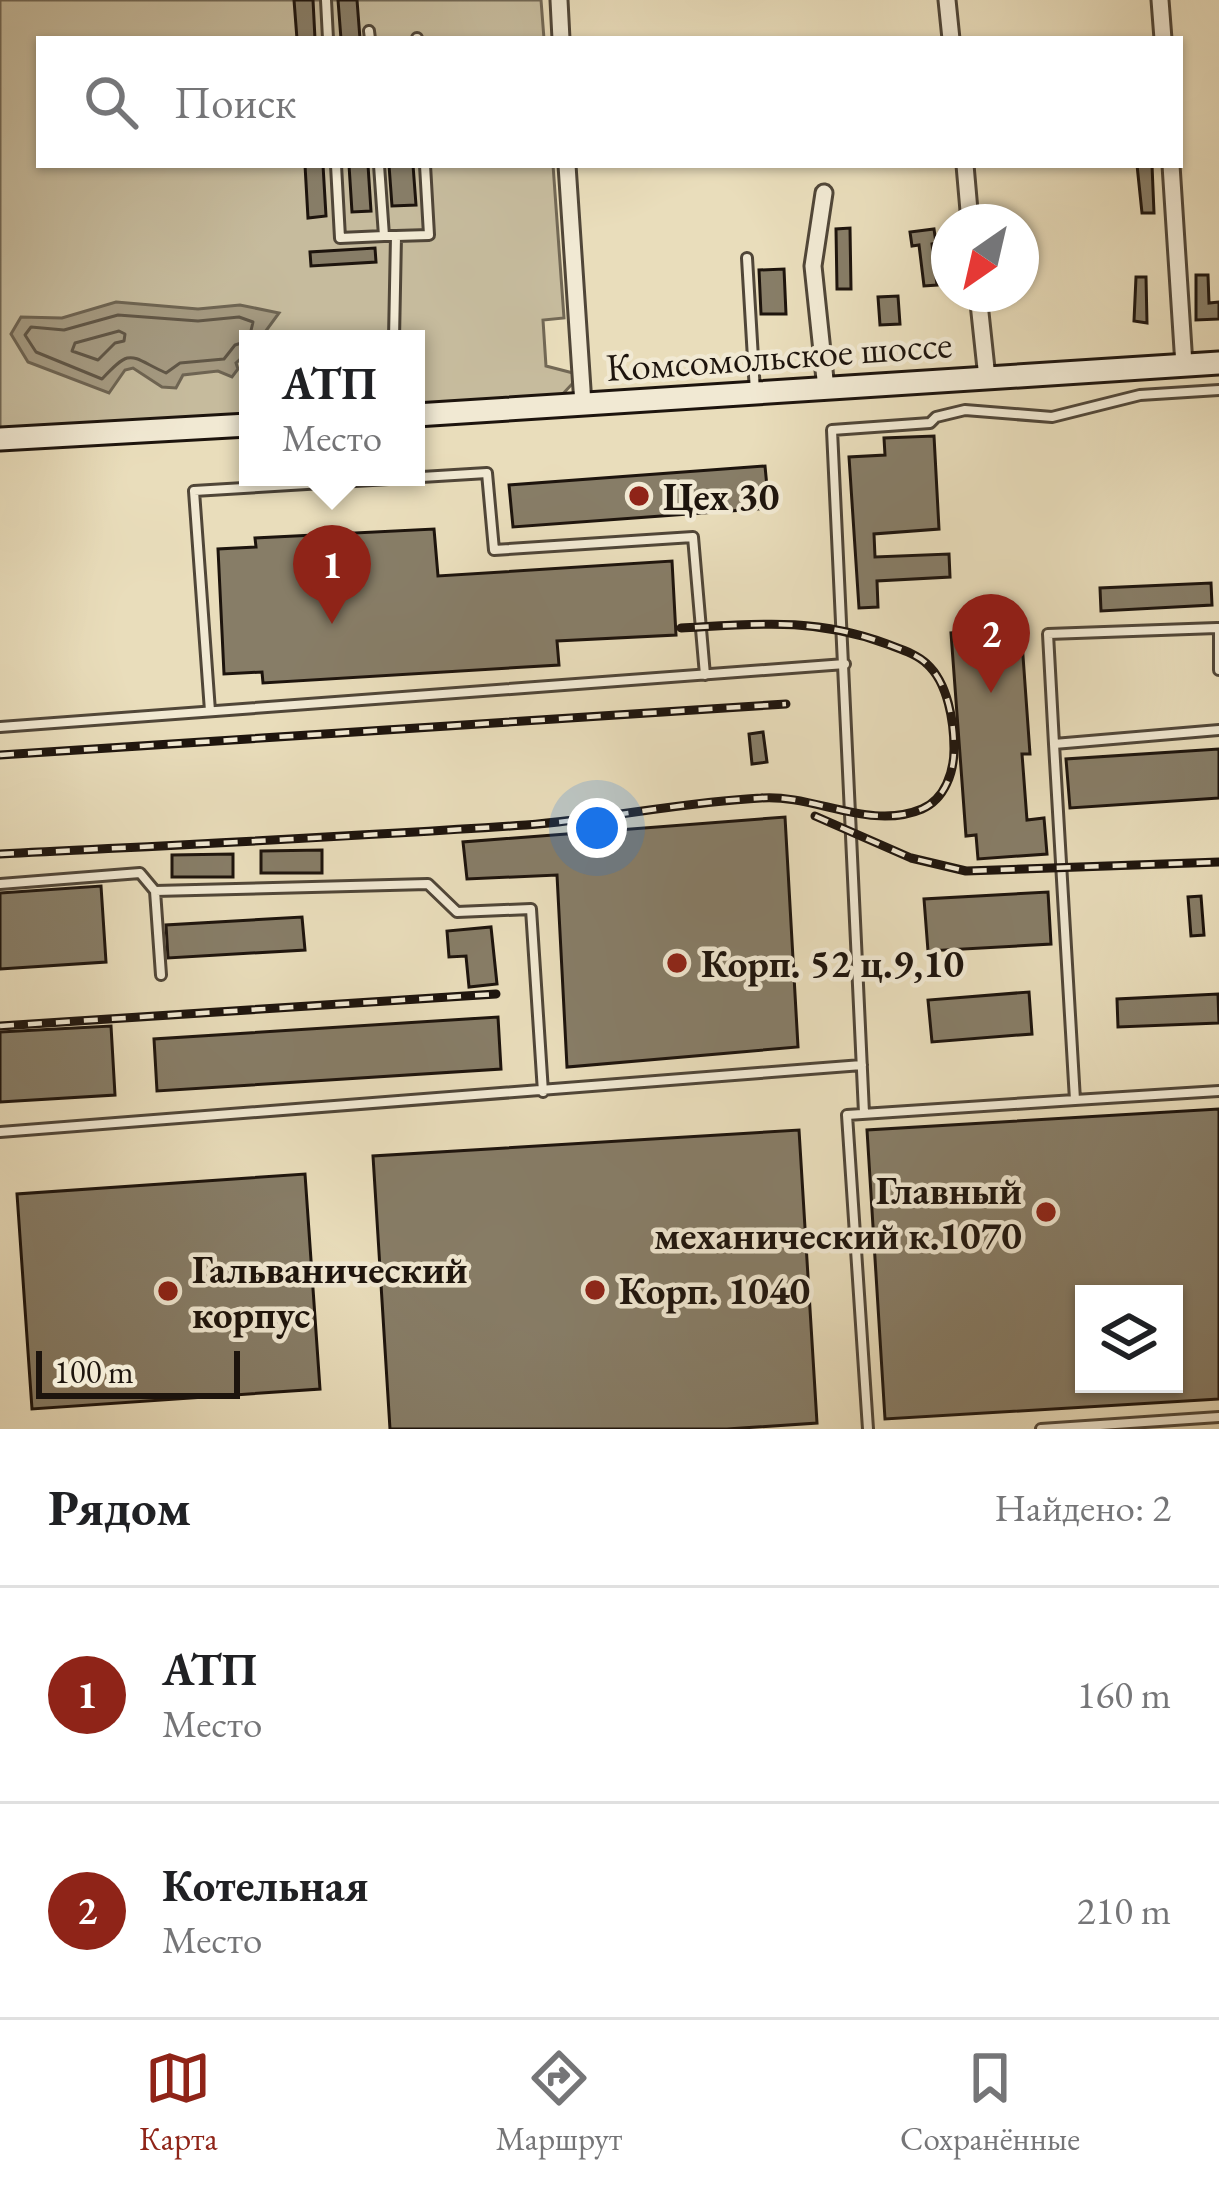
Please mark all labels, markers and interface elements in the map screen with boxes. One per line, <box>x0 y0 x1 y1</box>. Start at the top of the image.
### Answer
search box <box>36 36 1183 168</box>
icon: search <box>78 69 144 135</box>
text: Поиск <box>174 73 296 131</box>
north arrow <box>931 204 1039 312</box>
street label: Комсомольское шоссе <box>604 318 954 393</box>
popup <box>239 330 425 486</box>
text: АТП <box>282 354 377 412</box>
text: Место <box>282 412 382 463</box>
place label: Цех 30 <box>663 471 779 522</box>
marker: Цех 30 <box>626 483 652 509</box>
pin: 1 <box>293 525 371 624</box>
pin: 2 <box>952 594 1030 693</box>
your location <box>567 798 627 858</box>
place label: Корп. 52 ц.9,10 <box>701 938 964 989</box>
marker: Корп. 52 ц.9,10 <box>664 950 690 976</box>
place label: Главный механический к.1070 <box>654 1165 1022 1261</box>
marker: Главный механический к.1070 <box>1033 1199 1059 1225</box>
place label: Гальванический корпус <box>192 1244 468 1340</box>
place label: Корп. 1040 <box>619 1265 810 1316</box>
marker: Корп. 1040 <box>582 1277 608 1303</box>
marker: Гальванический корпус <box>155 1278 181 1304</box>
map controls <box>1075 1285 1183 1393</box>
button: layers <box>1075 1285 1183 1393</box>
scale bar <box>36 1345 240 1398</box>
text: 100 m <box>54 1350 134 1393</box>
text: Рядом <box>48 1474 191 1540</box>
text: Найдено: 2 <box>994 1482 1171 1533</box>
text: АТП <box>162 1640 257 1698</box>
text: 1 <box>77 1669 97 1720</box>
text: 160 m <box>1077 1669 1171 1720</box>
text: Место <box>162 1698 262 1749</box>
text: Котельная <box>162 1856 369 1914</box>
text: 2 <box>77 1885 97 1936</box>
text: 210 m <box>1077 1885 1171 1936</box>
text: Место <box>162 1914 262 1965</box>
tab: Карта <box>139 2045 218 2160</box>
tab: Маршрут <box>496 2045 622 2160</box>
tab: Сохранённые <box>900 2045 1080 2160</box>

